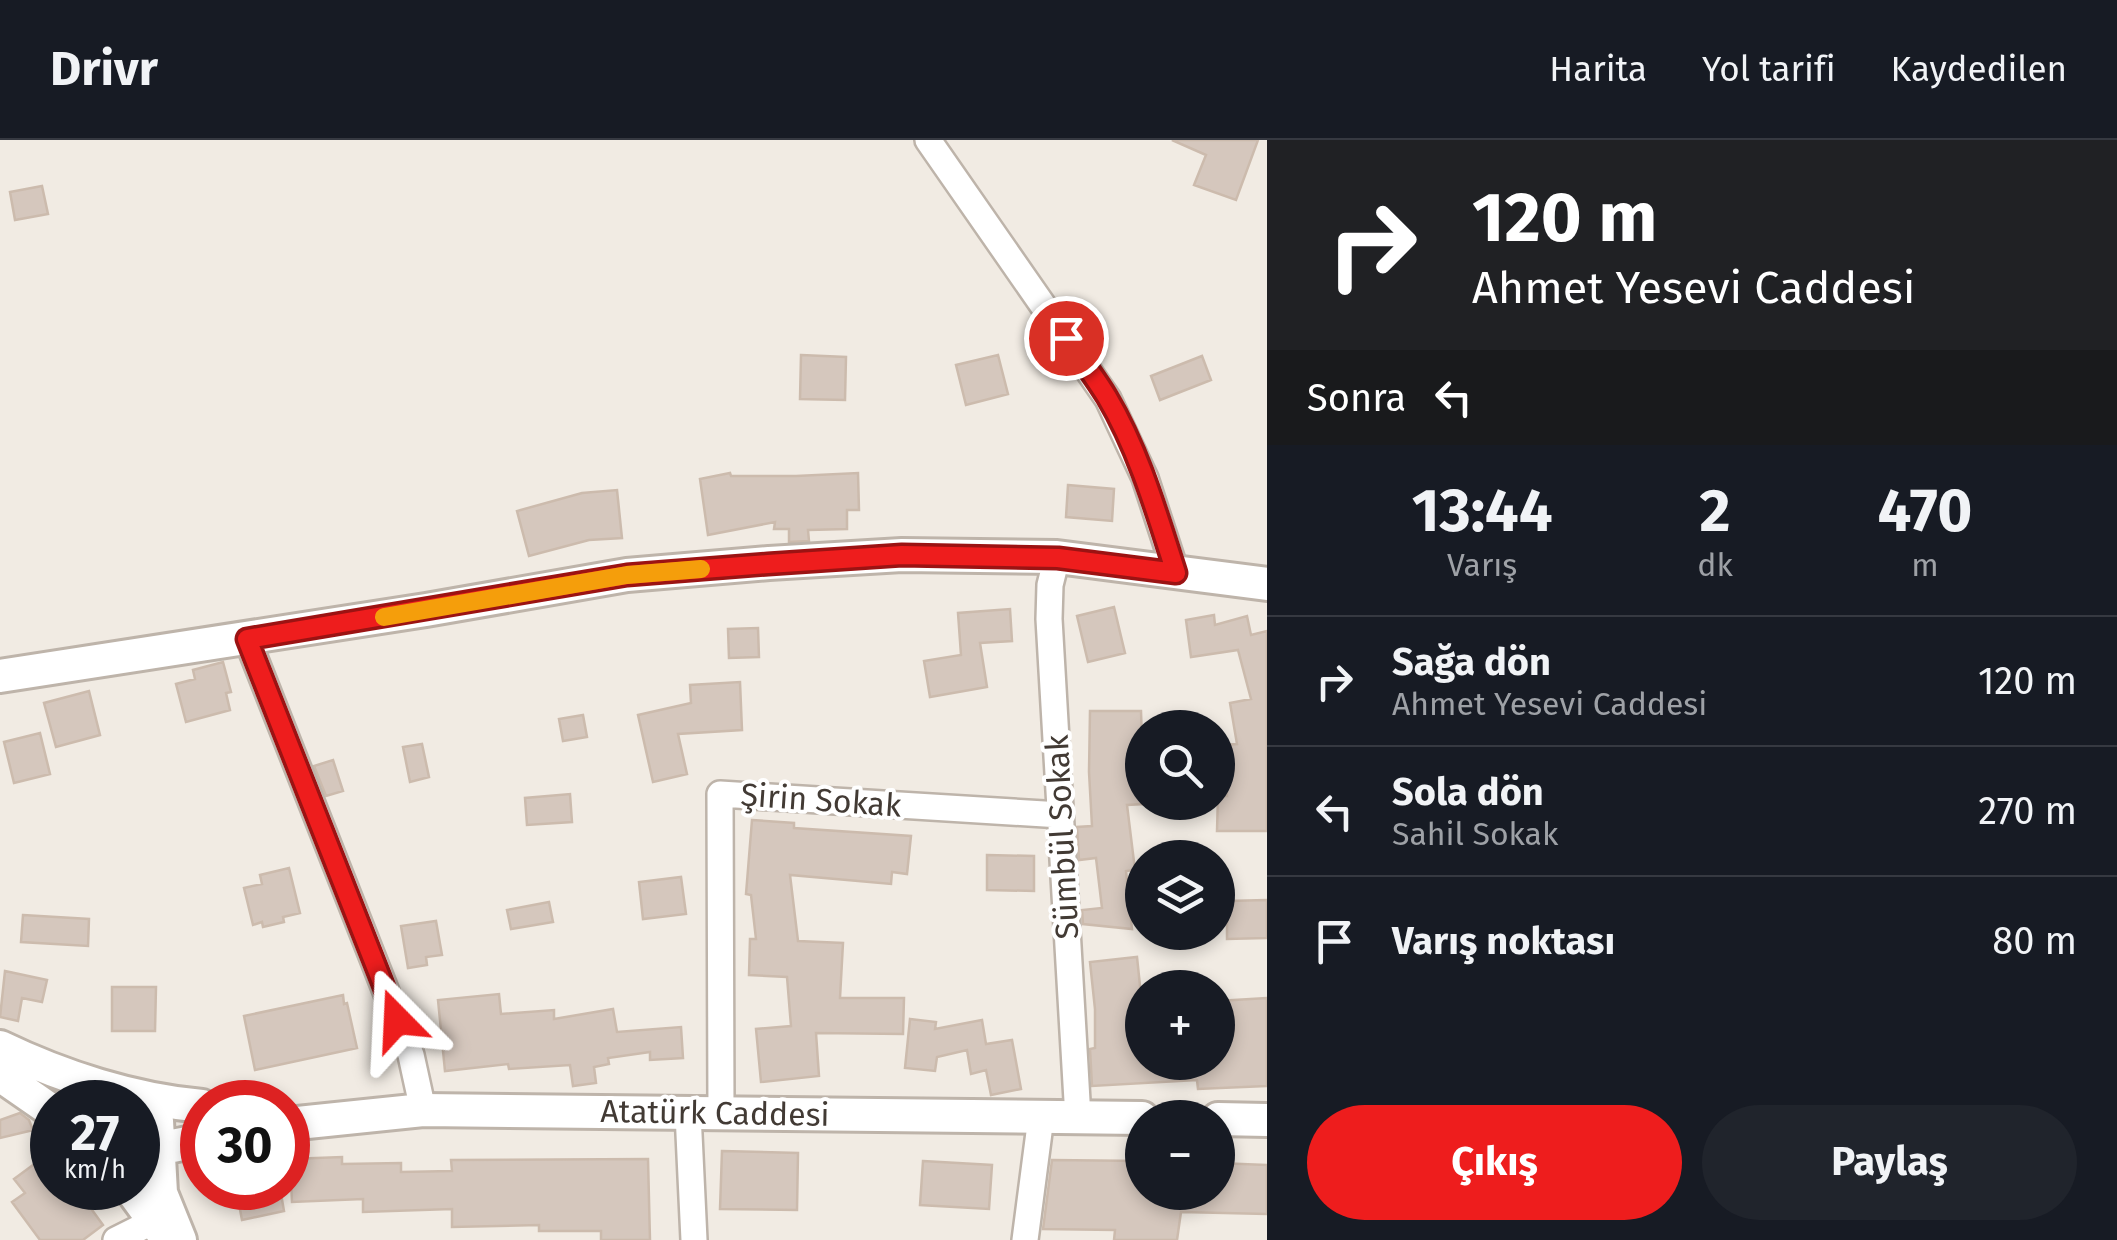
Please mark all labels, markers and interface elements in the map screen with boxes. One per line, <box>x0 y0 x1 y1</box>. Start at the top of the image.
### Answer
text: Drivr <box>50 40 158 98</box>
text: Harita <box>1549 48 1647 90</box>
text: Yol tarifi <box>1702 48 1836 90</box>
text: Kaydedilen <box>1891 48 2067 90</box>
text: 120 m <box>1472 176 1657 260</box>
icon: right <box>1307 180 1437 310</box>
text: Ahmet Yesevi Caddesi <box>1472 261 1915 315</box>
pin <box>1024 296 1109 381</box>
icon: arrive <box>1039 311 1094 366</box>
icon: left <box>1426 370 1481 425</box>
text: Sonra <box>1307 375 1406 421</box>
text: 13:44 <box>1412 475 1553 547</box>
text: 2 <box>1700 475 1731 547</box>
text: 470 <box>1878 475 1972 547</box>
text: Varış <box>1447 546 1517 584</box>
text: dk <box>1697 546 1733 584</box>
text: m <box>1911 546 1939 584</box>
text: Sağa dön <box>1392 639 1551 685</box>
icon: right <box>1307 654 1362 709</box>
text: 120 m <box>1978 658 2077 704</box>
text: Ahmet Yesevi Caddesi <box>1392 685 1707 723</box>
map controls <box>1125 710 1235 1210</box>
button: search <box>1125 710 1235 820</box>
street label: Sümbül Sokak <box>1038 733 1086 940</box>
text: Sola dön <box>1392 769 1544 815</box>
street label: Şirin Sokak <box>739 775 903 825</box>
icon: left <box>1307 784 1362 839</box>
text: 270 m <box>1978 788 2077 834</box>
text: Sahil Sokak <box>1392 815 1558 853</box>
button: layers <box>1125 840 1235 950</box>
icon: arrive <box>1307 914 1362 969</box>
text: Varış noktası <box>1392 918 1615 964</box>
text: 80 m <box>1992 918 2077 964</box>
position arrow <box>345 968 449 1072</box>
button: + <box>1125 970 1235 1080</box>
speed limit sign: 30 <box>180 1080 310 1210</box>
street label: Atatürk Caddesi <box>600 1092 830 1134</box>
button: − <box>1125 1100 1235 1210</box>
text: 27 <box>71 1103 119 1163</box>
button: Çıkış <box>1307 1105 1682 1220</box>
button: Paylaş <box>1702 1105 2077 1220</box>
text: km/h <box>64 1155 126 1185</box>

